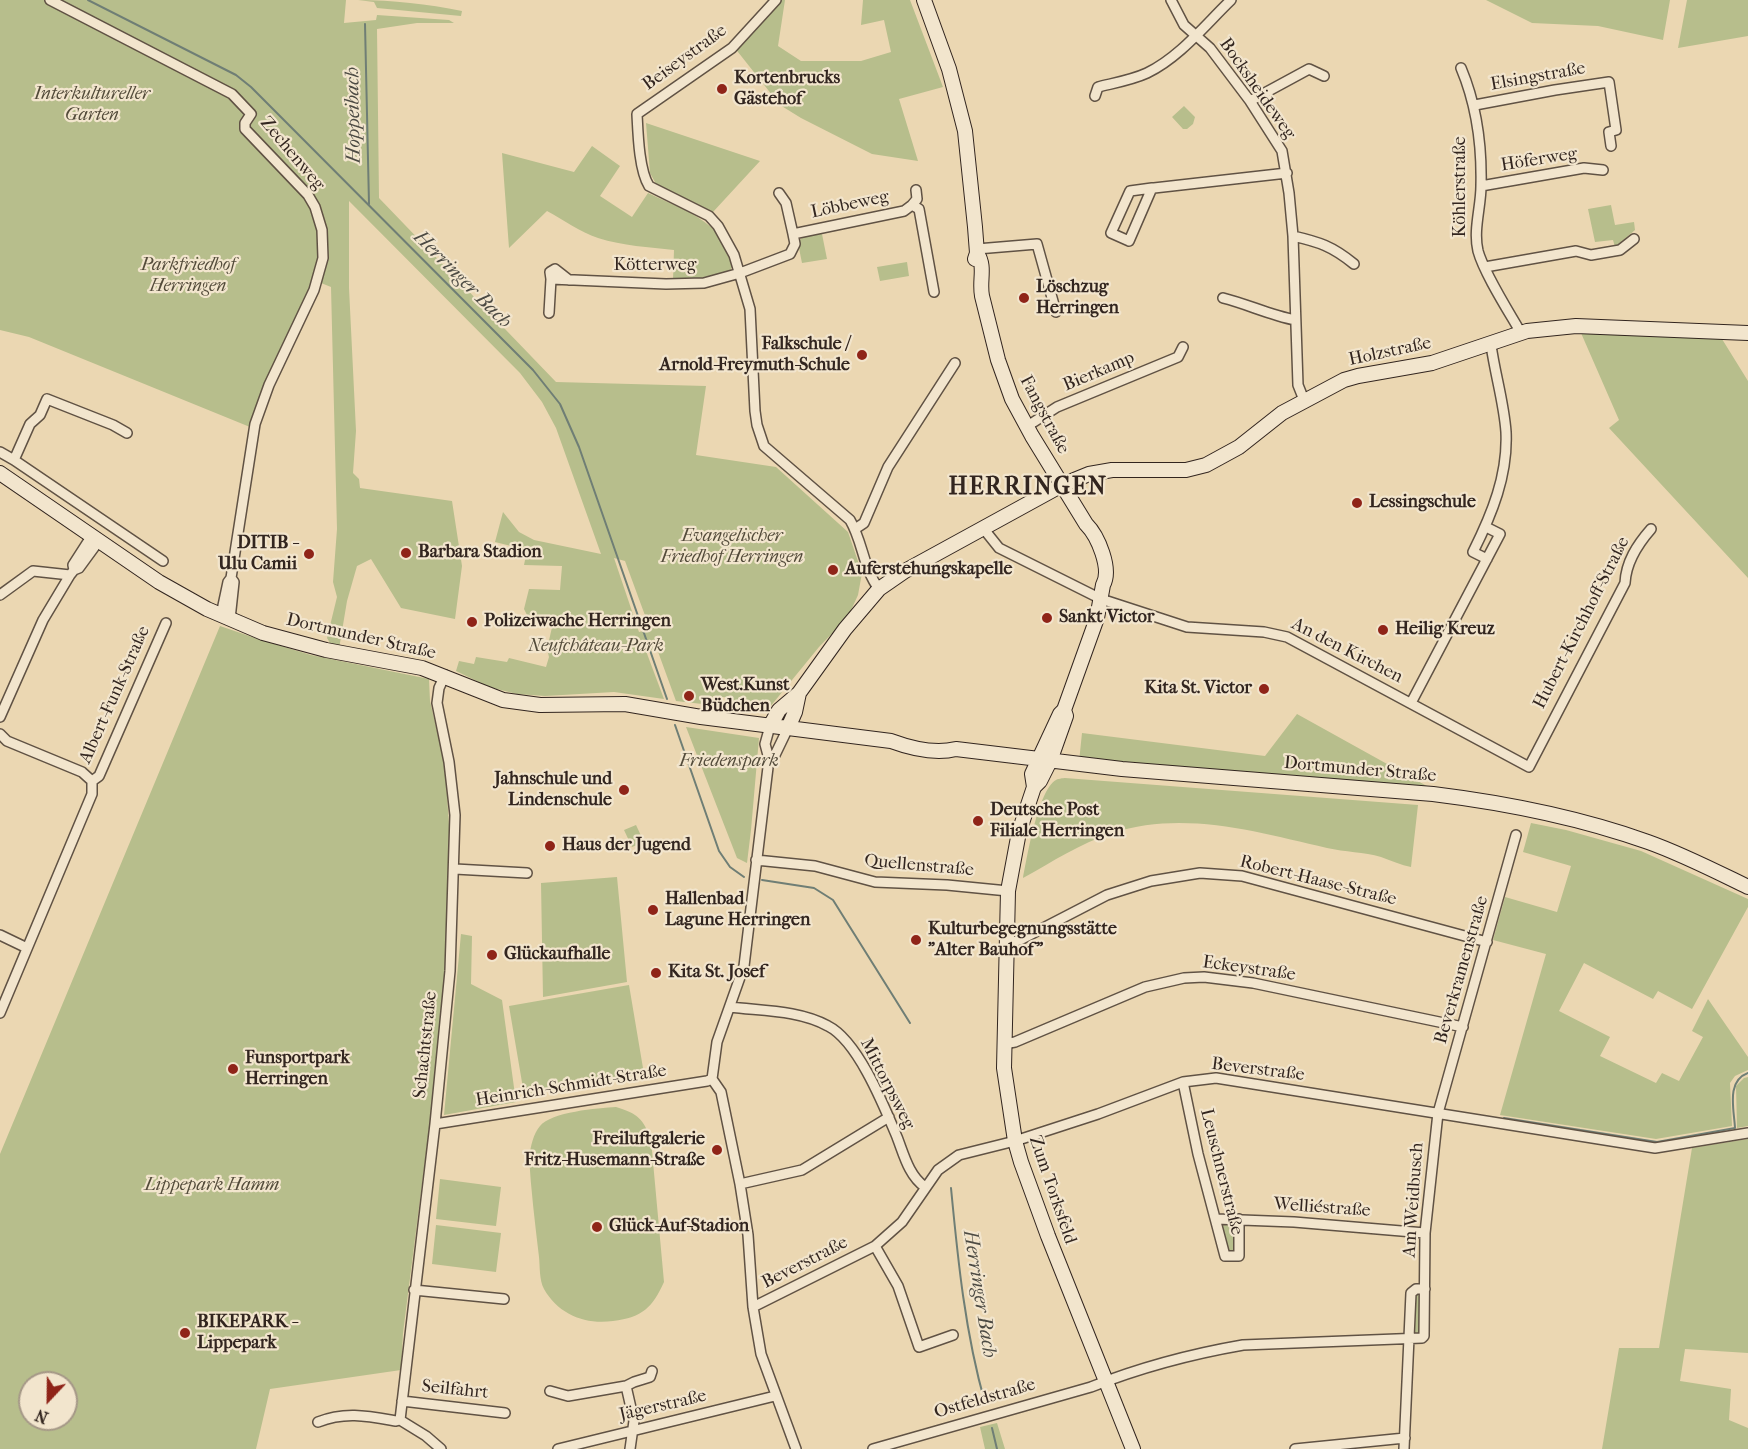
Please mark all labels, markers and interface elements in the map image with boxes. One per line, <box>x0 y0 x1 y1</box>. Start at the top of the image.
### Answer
street label: Beiseystraße <box>639 20 731 96</box>
street label: Bocksheideweg <box>1214 34 1300 144</box>
street label: Elsingstraße <box>1489 58 1587 96</box>
water label: Hoppeibach <box>341 67 367 163</box>
place label: Kortenbrucks Gästehof <box>734 68 840 110</box>
marker: Kortenbrucks Gästehof <box>715 82 729 96</box>
park label: Interkultureller Garten <box>34 84 150 127</box>
street label: Zechenweg <box>255 113 329 195</box>
street label: Köhlerstraße <box>1450 136 1472 238</box>
street label: Höferweg <box>1499 143 1579 177</box>
street label: Löbbeweg <box>809 186 891 224</box>
water label: Herringer Bach <box>408 226 516 334</box>
park label: Parkfriedhof Herringen <box>141 255 235 298</box>
street label: Kötterweg <box>614 255 696 277</box>
place label: Löschzug Herringen <box>1036 277 1119 320</box>
marker: Löschzug Herringen <box>1017 291 1031 305</box>
street label: Holzstraße <box>1347 333 1433 371</box>
place label: Falkschule / Arnold-Freymuth-Schule <box>660 334 850 376</box>
street label: Bierkamp <box>1060 347 1138 397</box>
marker: Falkschule / Arnold-Freymuth-Schule <box>855 348 869 362</box>
street label: Fangstraße <box>1014 372 1074 458</box>
district label: HERRINGEN <box>948 474 1108 502</box>
place label: Lessingschule <box>1369 492 1476 514</box>
marker: Lessingschule <box>1350 496 1364 510</box>
park label: Evangelischer Friedhof Herringen <box>661 526 803 568</box>
place label: DITIB - Ulu Camii <box>218 533 297 576</box>
street label: Hubert-Kirchhoff-Straße <box>1529 533 1635 713</box>
place label: Barbara Stadion <box>418 542 542 564</box>
marker: Barbara Stadion <box>399 546 413 560</box>
marker: DITIB - Ulu Camii <box>302 547 316 561</box>
place label: Auferstehungskapelle <box>845 559 1012 581</box>
marker: Auferstehungskapelle <box>826 563 840 577</box>
place label: Sankt Victor <box>1059 607 1155 629</box>
street label: Dortmunder Straße <box>284 609 438 665</box>
place label: Polizeiwache Herringen <box>484 611 671 633</box>
marker: Sankt Victor <box>1040 611 1054 625</box>
street label: An den Kirchen <box>1288 614 1406 688</box>
marker: Polizeiwache Herringen <box>465 615 479 629</box>
place label: Heilig Kreuz <box>1395 619 1495 641</box>
street label: Albert-Funk-Straße <box>75 623 155 767</box>
marker: Heilig Kreuz <box>1376 623 1390 637</box>
park label: Neufchâteau-Park <box>528 636 664 658</box>
place label: West.Kunst Büdchen <box>701 675 789 718</box>
place label: Kita St. Victor <box>1144 678 1252 700</box>
marker: Kita St. Victor <box>1257 682 1271 696</box>
marker: West.Kunst Büdchen <box>682 689 696 703</box>
park label: Friedenspark <box>679 751 779 773</box>
street label: Dortmunder Straße <box>1283 753 1437 787</box>
place label: Jahnschule und Lindenschule <box>494 769 612 812</box>
marker: Jahnschule und Lindenschule <box>617 783 631 797</box>
place label: Deutsche Post Filiale Herringen <box>990 800 1124 842</box>
marker: Deutsche Post Filiale Herringen <box>971 814 985 828</box>
place label: Haus der Jugend <box>562 835 691 857</box>
marker: Haus der Jugend <box>543 839 557 853</box>
street label: Quellenstraße <box>863 850 975 882</box>
street label: Robert-Haase-Straße <box>1237 851 1399 911</box>
place label: Hallenbad Lagune Herringen <box>665 889 810 932</box>
street label: Beverkramenstraße <box>1431 894 1493 1046</box>
marker: Hallenbad Lagune Herringen <box>646 903 660 917</box>
place label: Kulturbegegnungsstätte "Alter Bauhof" <box>928 919 1117 962</box>
marker: Kulturbegegnungsstätte "Alter Bauhof" <box>909 933 923 947</box>
place label: Glückaufhalle <box>504 944 610 966</box>
marker: Glückaufhalle <box>485 948 499 962</box>
street label: Eckeystraße <box>1201 952 1297 986</box>
place label: Kita St. Josef <box>668 962 765 984</box>
marker: Kita St. Josef <box>649 966 663 980</box>
street label: Schachtstraße <box>410 990 442 1100</box>
street label: Mittorpsweg <box>855 1035 919 1133</box>
place label: Funsportpark Herringen <box>245 1048 350 1090</box>
street label: Beverstraße <box>1210 1054 1306 1086</box>
street label: Heinrich-Schmidt-Straße <box>474 1060 668 1112</box>
marker: Funsportpark Herringen <box>226 1062 240 1076</box>
street label: Leuschnerstraße <box>1195 1107 1247 1237</box>
place label: Freiluftgalerie Fritz-Husemann-Straße <box>524 1129 705 1172</box>
street label: Zum Torksfeld <box>1023 1133 1081 1247</box>
street label: Am Weidbusch <box>1399 1142 1429 1258</box>
marker: Freiluftgalerie Fritz-Husemann-Straße <box>710 1143 724 1157</box>
park label: Lippepark Hamm <box>145 1175 279 1197</box>
street label: Welliéstraße <box>1273 1194 1371 1222</box>
place label: Glück-Auf-Stadion <box>609 1216 749 1238</box>
marker: Glück-Auf-Stadion <box>590 1220 604 1234</box>
water label: Herringer Bach <box>957 1229 1001 1359</box>
street label: Beverstraße <box>758 1232 852 1294</box>
place label: BIKEPARK - Lippepark <box>197 1312 296 1354</box>
marker: BIKEPARK - Lippepark <box>178 1326 192 1340</box>
north arrow <box>18 1371 78 1431</box>
street label: Ostfeldstraße <box>932 1374 1038 1424</box>
street label: Seilfahrt <box>421 1376 489 1404</box>
street label: Jägerstraße <box>617 1385 709 1427</box>
text: N <box>33 1405 51 1427</box>

